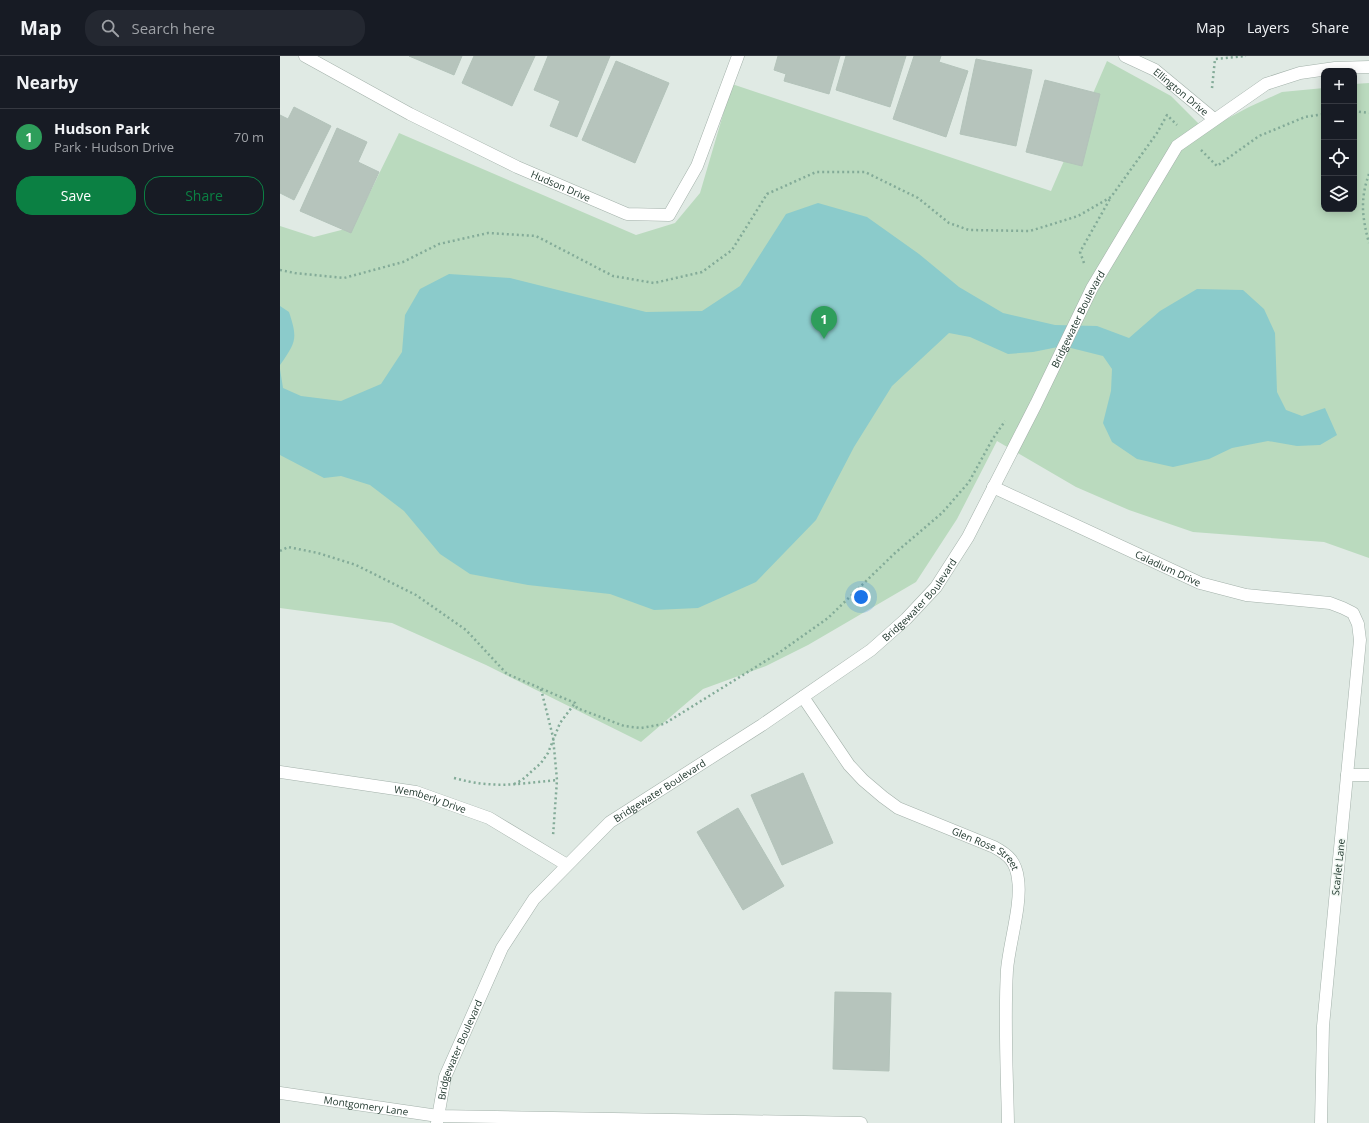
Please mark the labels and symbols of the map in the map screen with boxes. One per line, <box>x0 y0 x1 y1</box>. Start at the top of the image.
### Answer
street label: Ellington Drive <box>1151 65 1212 119</box>
street label: Hudson Drive <box>529 167 593 205</box>
street label: Bridgewater Boulevard <box>1048 268 1108 370</box>
pin: 1 <box>811 306 837 339</box>
street label: Caladium Drive <box>1133 547 1204 590</box>
street label: Bridgewater Boulevard <box>879 556 960 644</box>
your location <box>851 587 871 607</box>
street label: Bridgewater Boulevard <box>610 756 708 825</box>
street label: Wemberly Drive <box>393 782 468 816</box>
street label: Glen Rose Street <box>950 824 1023 873</box>
street label: Scarlet Lane <box>1328 838 1348 896</box>
street label: Bridgewater Boulevard <box>434 997 485 1101</box>
street label: Montgomery Lane <box>323 1092 410 1119</box>

